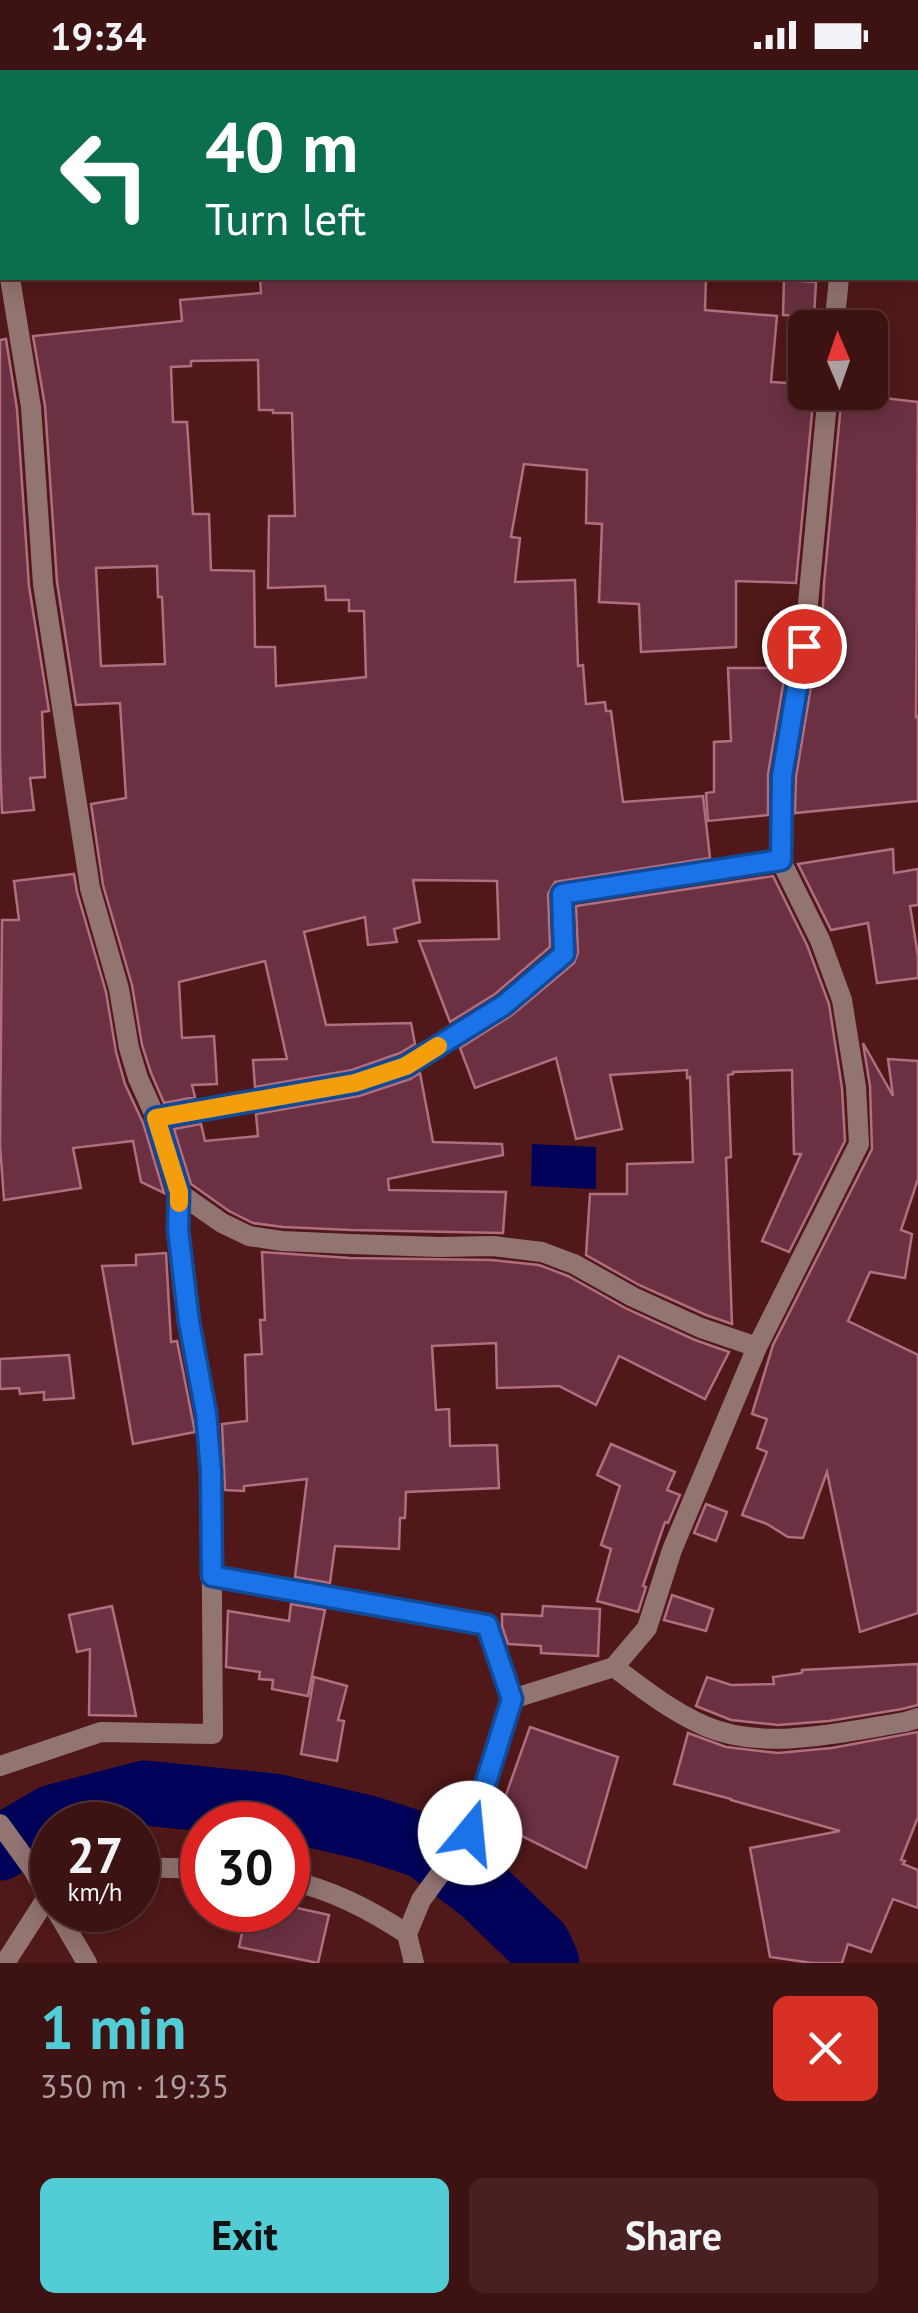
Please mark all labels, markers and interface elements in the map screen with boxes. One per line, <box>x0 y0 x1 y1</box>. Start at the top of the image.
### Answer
text: 19:34 <box>50 11 146 60</box>
text: 40 m <box>205 101 358 191</box>
icon: left <box>40 110 170 240</box>
text: Turn left <box>205 189 366 247</box>
north arrow <box>788 310 888 410</box>
map controls <box>788 310 888 410</box>
pin <box>762 604 847 689</box>
icon: arrive <box>777 619 832 674</box>
position arrow <box>418 1781 522 1885</box>
speed limit sign: 30 <box>180 1802 310 1932</box>
text: 27 <box>67 1822 123 1887</box>
text: km/h <box>68 1876 122 1908</box>
text: 1 min <box>40 1988 186 2066</box>
button: close <box>773 1996 878 2101</box>
text: 350 m · 19:35 <box>40 2065 229 2107</box>
button: Exit <box>40 2178 449 2293</box>
button: Share <box>469 2178 878 2293</box>

